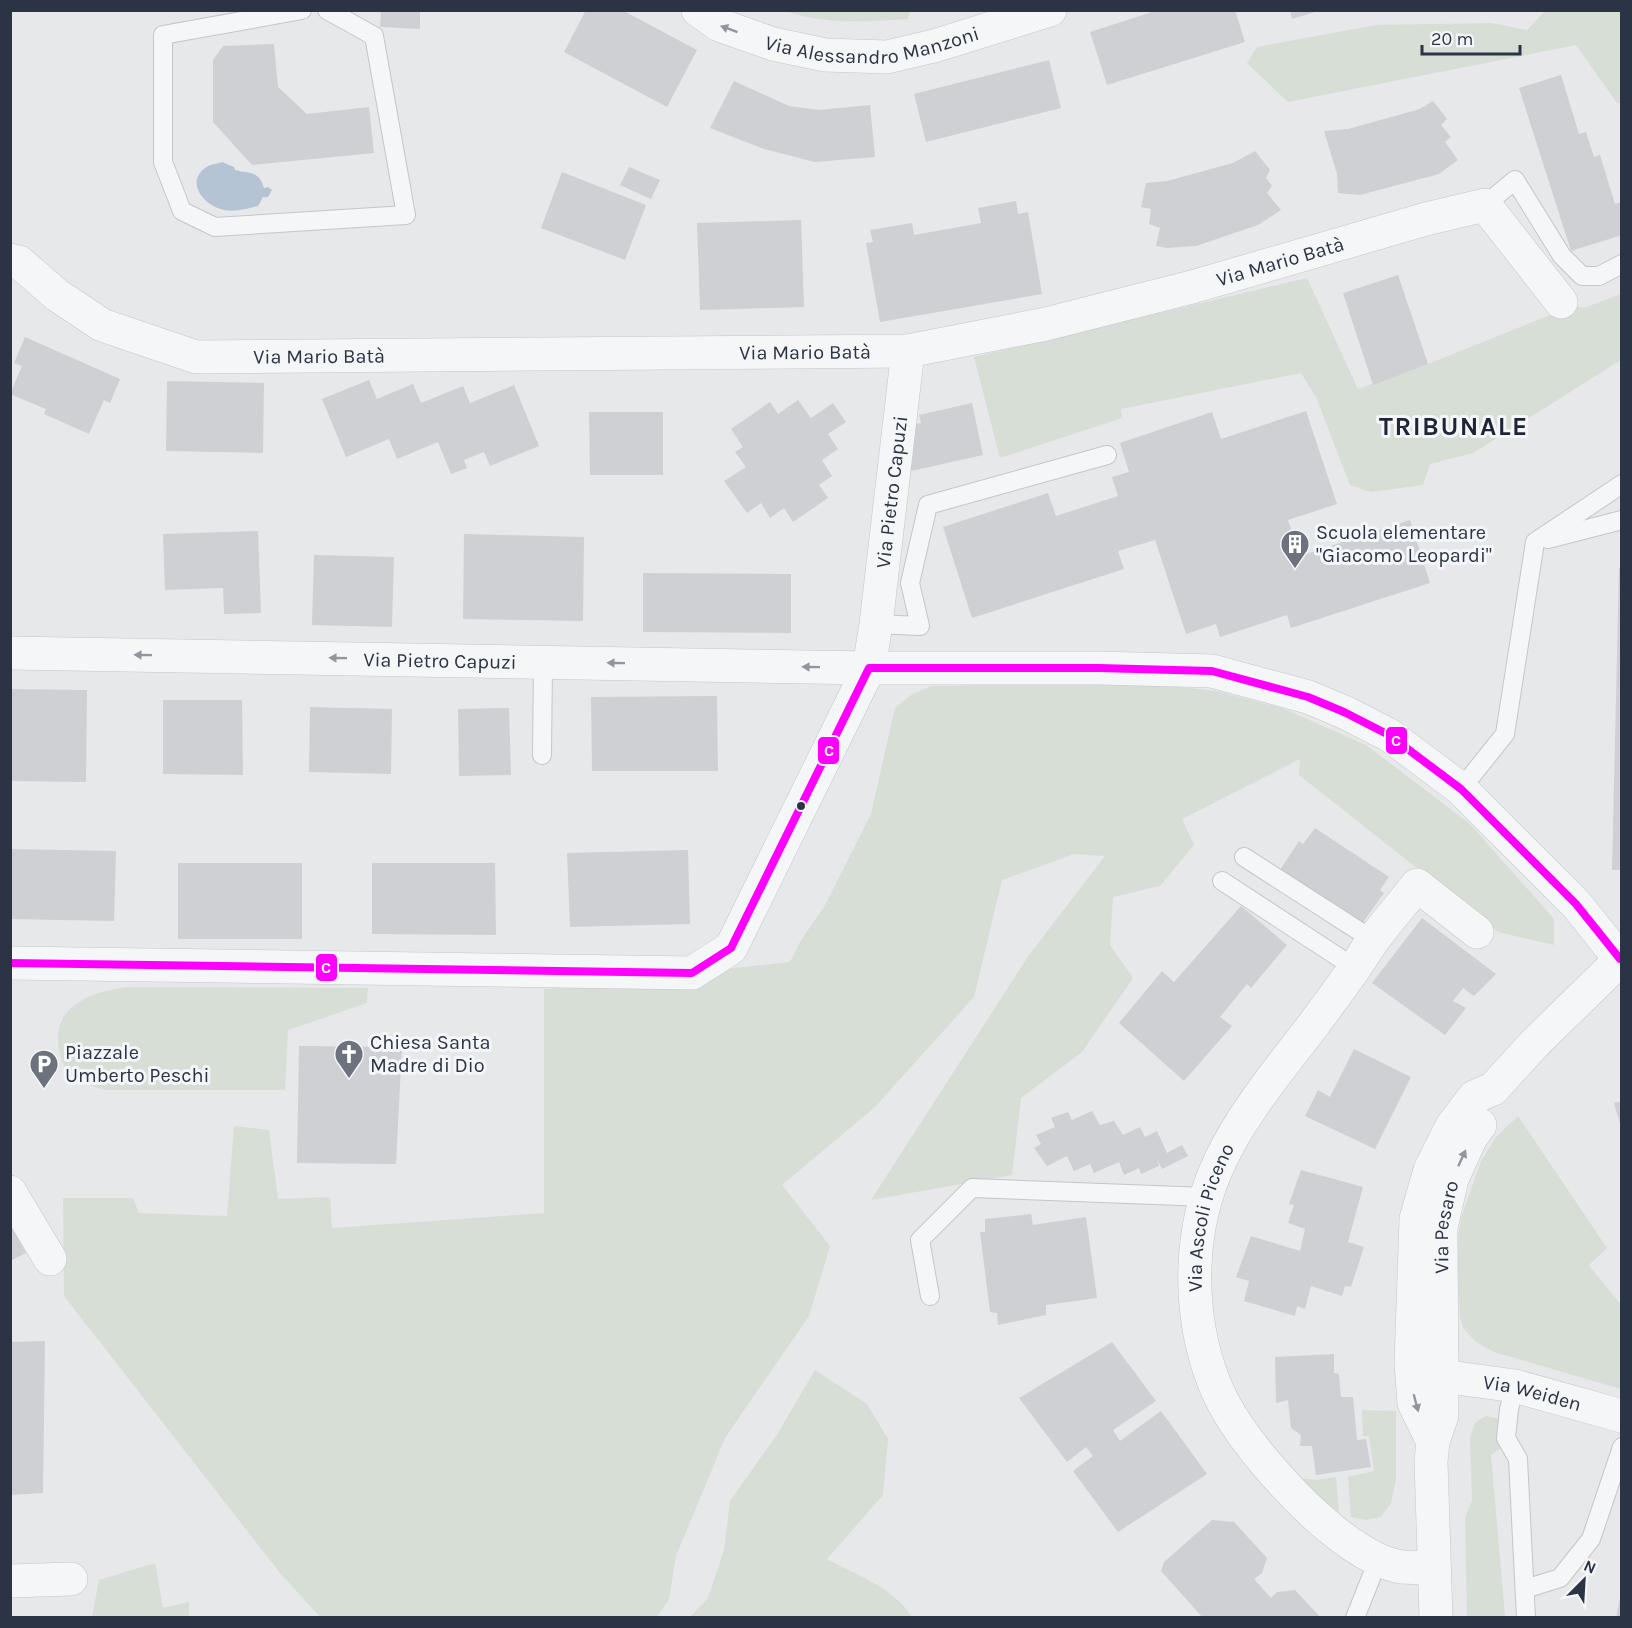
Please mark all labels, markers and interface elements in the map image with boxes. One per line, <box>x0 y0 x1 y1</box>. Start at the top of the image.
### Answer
scale bar <box>1422 18 1520 56</box>
street label: Via Alessandro Manzoni <box>762 22 982 69</box>
one-way arrow <box>720 23 738 33</box>
text: 20 m <box>1431 28 1473 50</box>
street label: Via Mario Batà <box>1214 232 1347 291</box>
street label: Via Mario Batà <box>739 340 871 364</box>
street label: Via Mario Batà <box>253 344 385 369</box>
district label: TRIBUNALE <box>1379 411 1529 442</box>
street label: Via Pietro Capuzi <box>872 415 912 570</box>
place label: Scuola elementare "Giacomo Leopardi" <box>1316 521 1492 567</box>
building icon: Scuola elementare "Giacomo Leopardi" <box>1279 528 1311 570</box>
street label: Via Pietro Capuzi <box>363 648 517 674</box>
one-way arrow <box>133 651 152 660</box>
one-way arrow <box>328 654 347 663</box>
one-way arrow <box>606 658 625 668</box>
one-way arrow <box>801 662 820 671</box>
line badge: C <box>1385 726 1408 755</box>
text: C <box>1391 731 1401 750</box>
line badge: C <box>817 736 840 765</box>
text: C <box>824 741 834 760</box>
unlabelled marker <box>795 800 807 812</box>
line badge: C <box>315 953 338 982</box>
text: C <box>321 958 331 977</box>
place label: Chiesa Santa Madre di Dio <box>370 1031 491 1077</box>
church icon: Chiesa Santa Madre di Dio <box>333 1038 365 1080</box>
place label: Piazzale Umberto Peschi <box>65 1041 210 1087</box>
parking icon: Piazzale Umberto Peschi <box>28 1048 60 1090</box>
street label: Via Ascoli Piceno <box>1184 1139 1239 1292</box>
one-way arrow <box>1457 1149 1466 1166</box>
street label: Via Pesaro <box>1430 1178 1463 1274</box>
street label: Via Weiden <box>1482 1371 1584 1416</box>
one-way arrow <box>1411 1393 1421 1412</box>
north arrow <box>1554 1550 1614 1610</box>
text: N <box>1581 1556 1599 1578</box>

